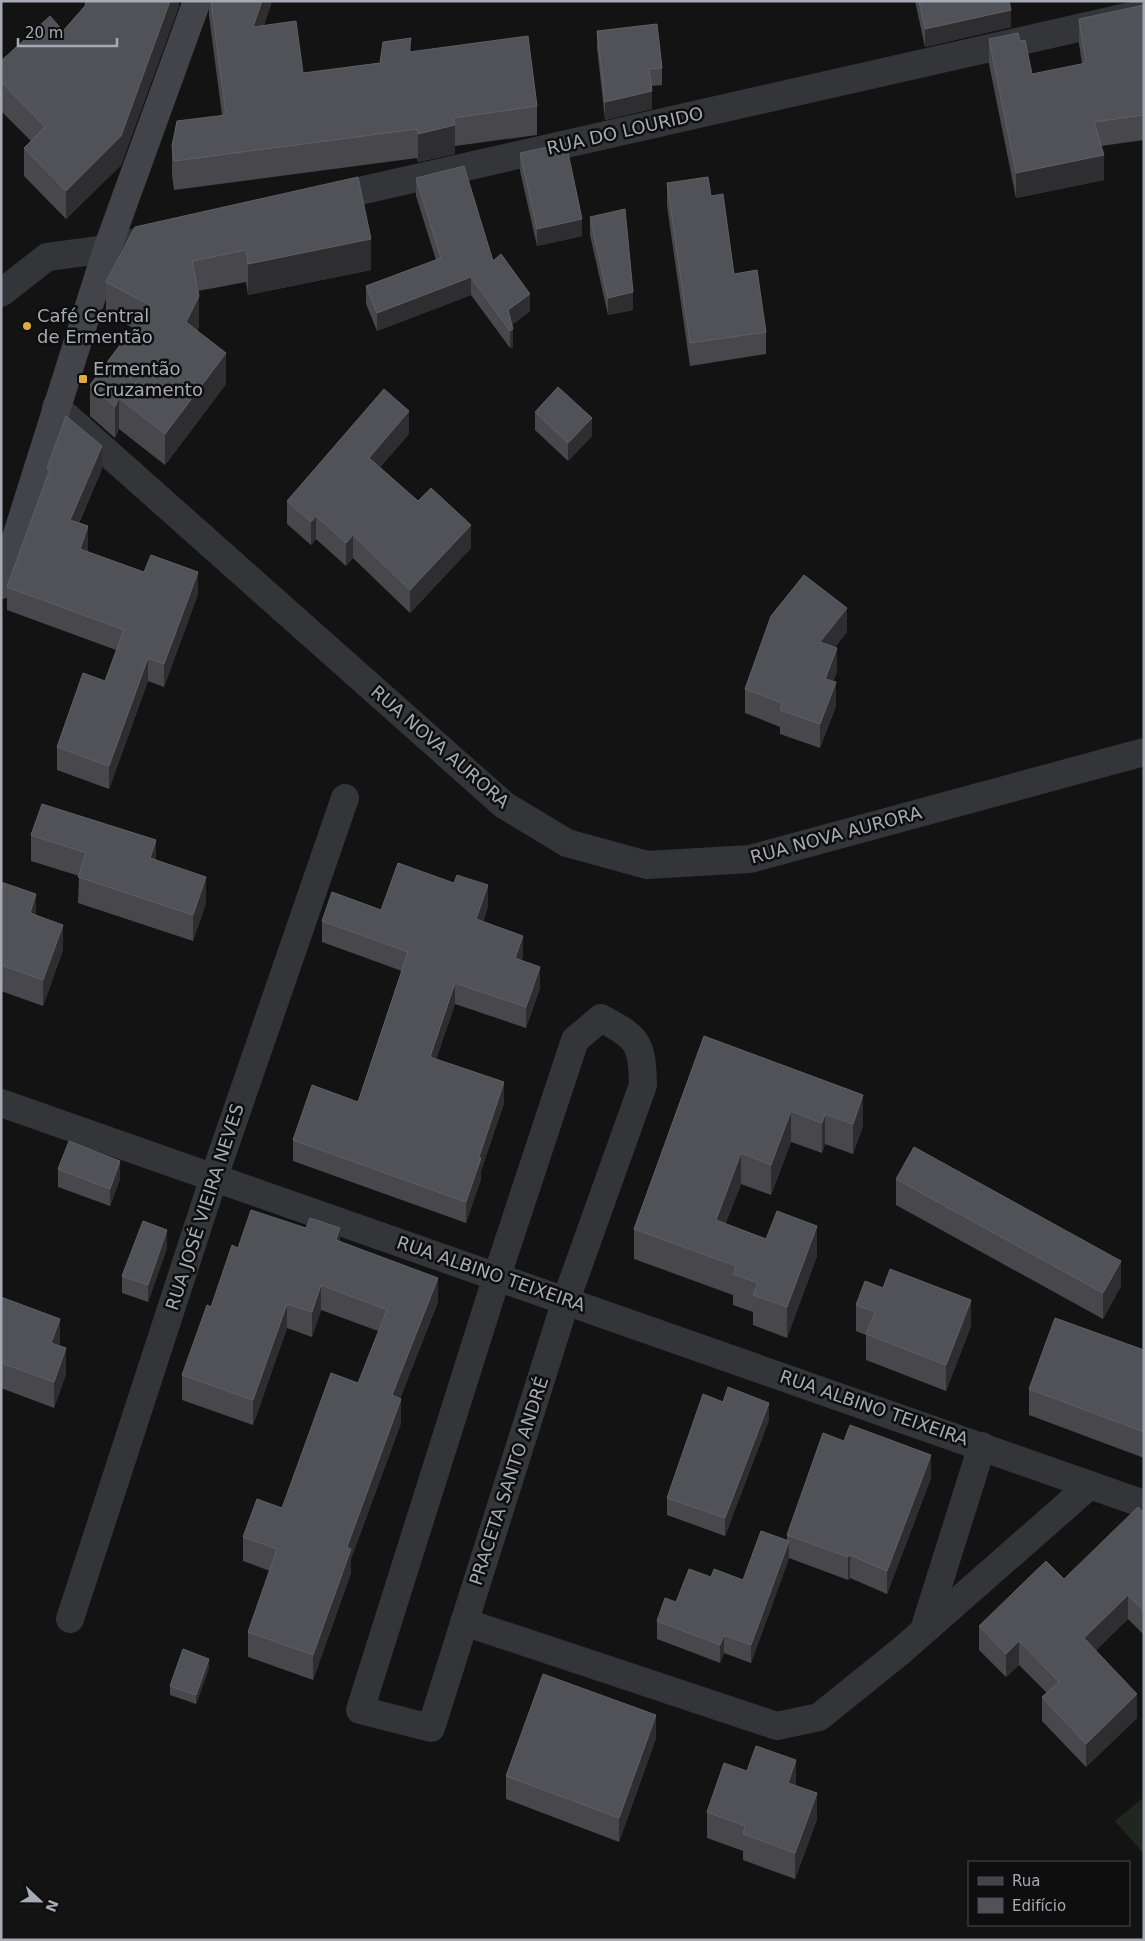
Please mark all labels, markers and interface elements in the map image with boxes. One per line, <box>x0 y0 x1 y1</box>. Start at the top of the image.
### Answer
scale bar <box>18 15 116 47</box>
text: 20 m <box>25 24 63 42</box>
street label: RUA DO LOURIDO <box>545 102 705 159</box>
place label: Café Central de Ermentão <box>37 305 153 347</box>
marker: Café Central de Ermentão <box>21 320 33 332</box>
place label: Ermentão Cruzamento <box>93 358 203 400</box>
marker: Ermentão Cruzamento <box>77 373 89 385</box>
street label: RUA NOVA AURORA <box>367 681 514 813</box>
street label: RUA NOVA AURORA <box>748 801 924 867</box>
street label: RUA JOSÉ VIEIRA NEVES <box>161 1101 248 1313</box>
street label: RUA ALBINO TEIXEIRA <box>394 1231 589 1316</box>
street label: RUA ALBINO TEIXEIRA <box>777 1365 972 1450</box>
street label: PRACETA SANTO ANDRÉ <box>465 1374 552 1588</box>
legend <box>968 1861 1130 1926</box>
text: Rua <box>1012 1872 1040 1890</box>
north arrow <box>15 1876 65 1926</box>
text: N <box>42 1897 62 1914</box>
text: Edifício <box>1012 1897 1066 1915</box>

